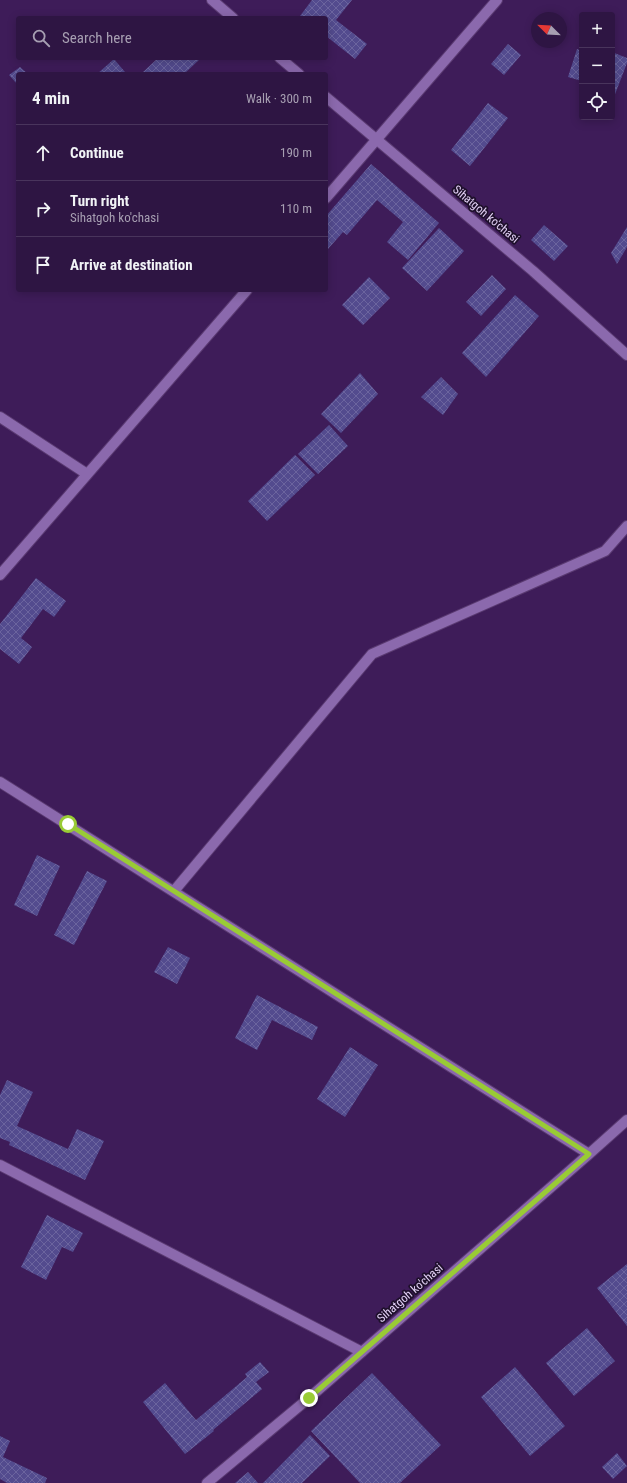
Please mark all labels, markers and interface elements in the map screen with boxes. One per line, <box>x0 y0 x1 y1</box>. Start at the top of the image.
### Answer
north arrow <box>531 12 567 48</box>
map controls <box>579 12 615 120</box>
button: + <box>579 12 615 48</box>
search box <box>16 16 328 60</box>
icon: search <box>30 27 52 49</box>
text: Search here <box>62 29 132 47</box>
button: − <box>579 48 615 84</box>
button: locate <box>579 84 615 120</box>
text: 4 min <box>32 88 70 108</box>
text: Walk · 300 m <box>246 91 312 106</box>
icon: ahead <box>32 142 54 164</box>
text: Continue <box>70 144 124 162</box>
text: 190 m <box>280 145 312 160</box>
street label: Sihatgoh ko'chasi <box>450 182 522 246</box>
text: Turn right <box>70 192 129 210</box>
icon: right <box>32 198 54 220</box>
text: 110 m <box>280 201 312 216</box>
text: Sihatgoh ko'chasi <box>70 210 159 225</box>
icon: arrive <box>32 254 54 276</box>
text: Arrive at destination <box>70 256 193 274</box>
route start <box>59 815 77 833</box>
street label: Sihatgoh ko'chasi <box>374 1261 446 1325</box>
route end <box>300 1389 318 1407</box>

